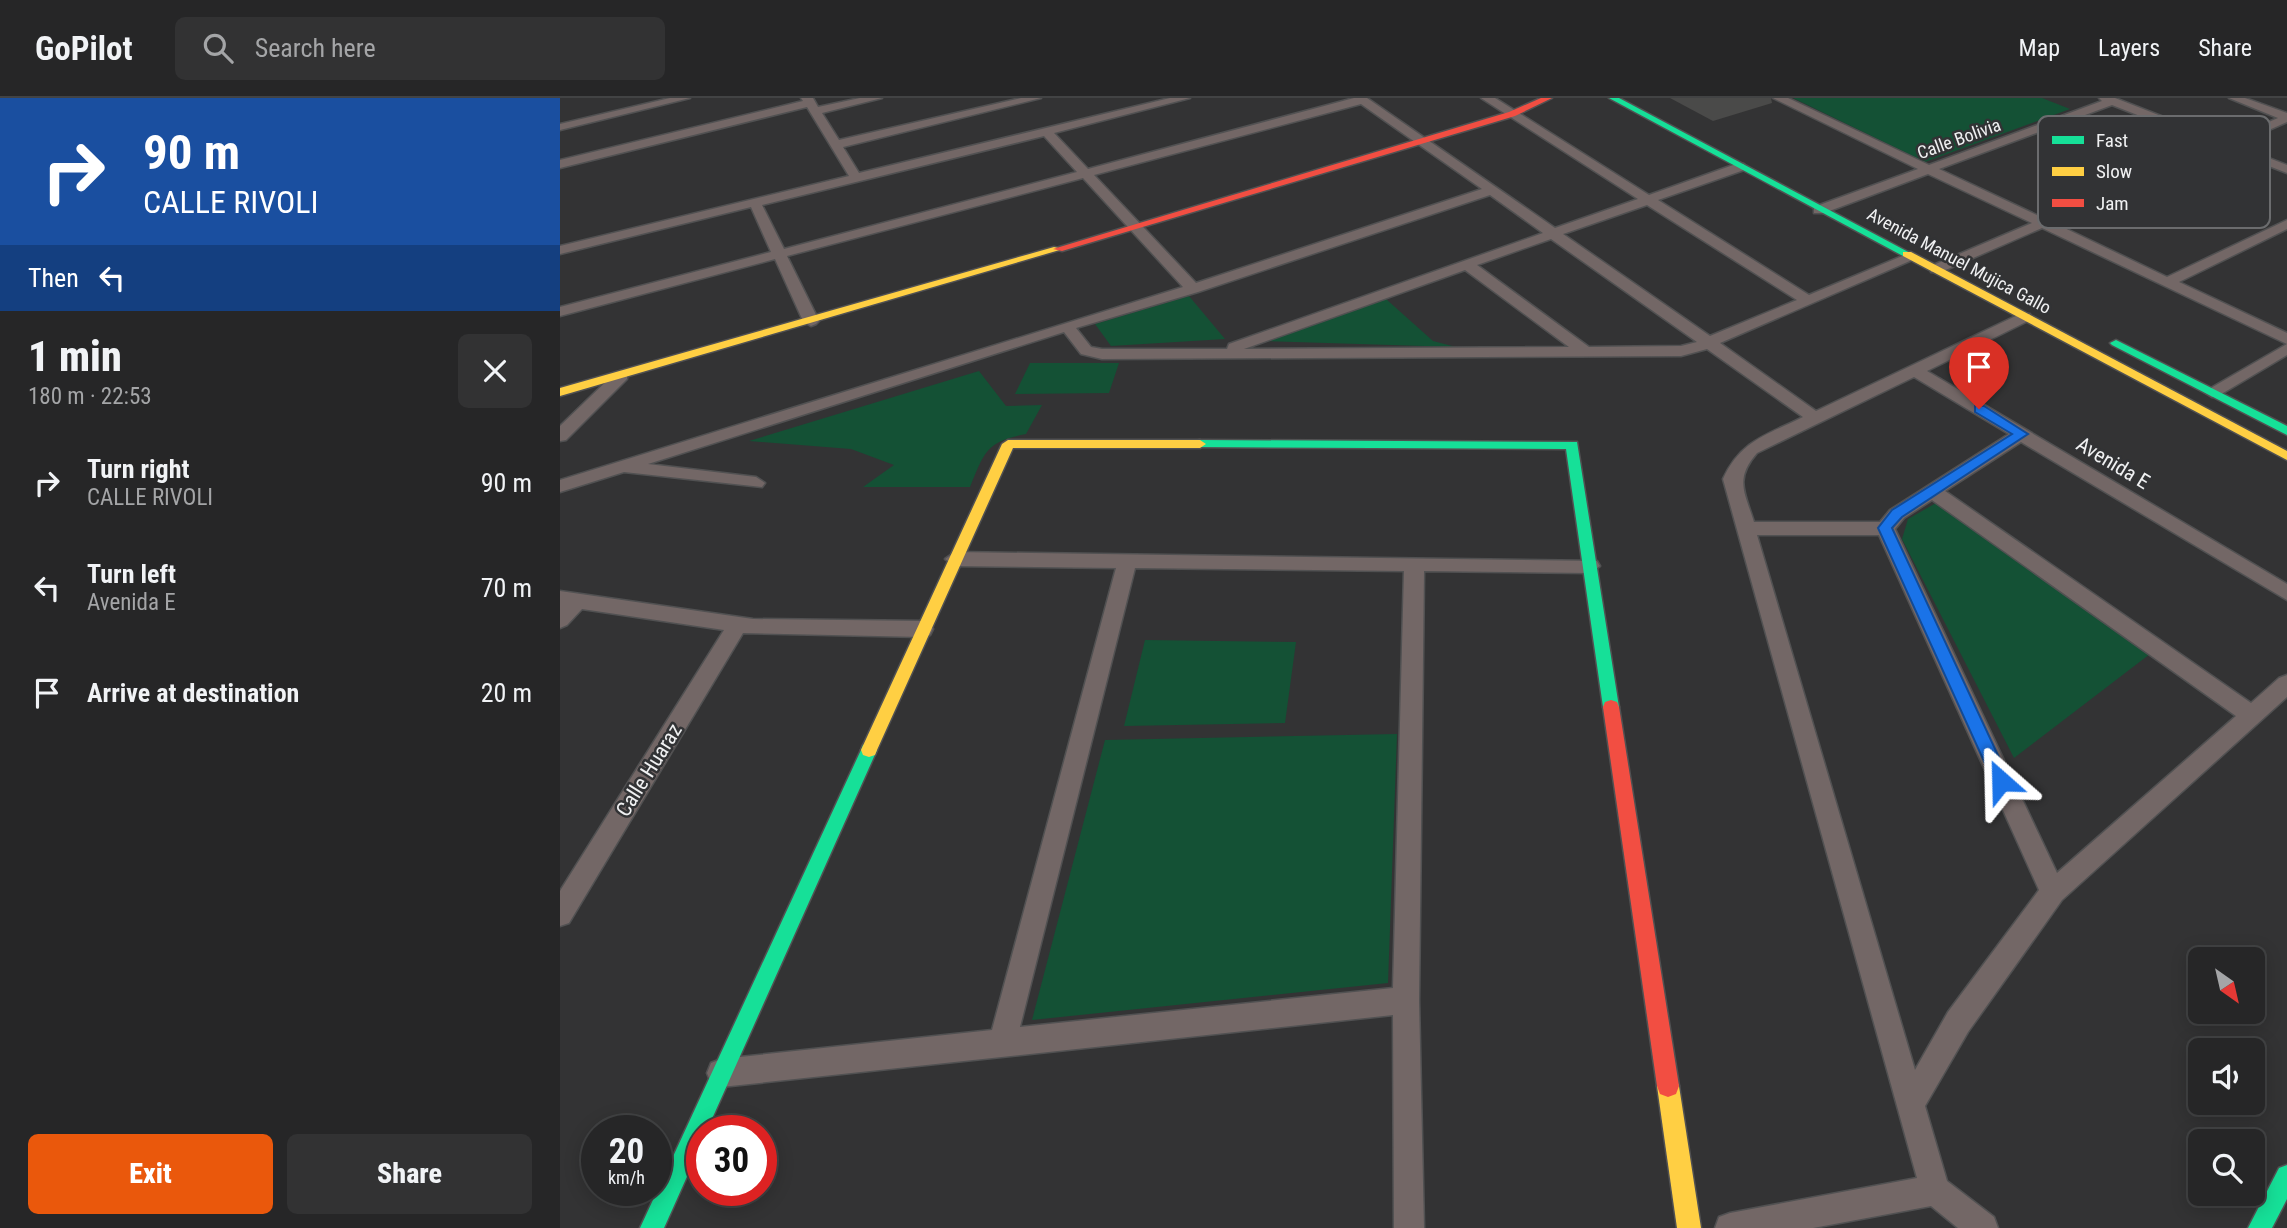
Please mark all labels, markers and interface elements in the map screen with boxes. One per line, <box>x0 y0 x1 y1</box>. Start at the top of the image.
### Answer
search box <box>175 17 665 80</box>
text: GoPilot <box>35 29 133 68</box>
icon: search <box>199 29 237 67</box>
text: Search here <box>255 33 376 63</box>
text: Map <box>2019 34 2060 62</box>
text: Layers <box>2098 34 2160 62</box>
text: Share <box>2198 34 2252 62</box>
street label: Calle Bolivia <box>1914 114 2003 163</box>
legend <box>2038 116 2270 228</box>
text: 90 m <box>143 124 240 181</box>
icon: right <box>28 126 119 217</box>
text: Fast <box>2096 129 2128 152</box>
text: Slow <box>2096 160 2132 183</box>
text: CALLE RIVOLI <box>143 183 318 221</box>
text: Jam <box>2096 192 2129 215</box>
street label: Avenida Manuel Mujica Gallo <box>1864 203 2055 318</box>
icon: left <box>93 259 131 297</box>
text: Then <box>28 263 79 293</box>
text: 1 min <box>28 332 122 381</box>
button: close <box>458 334 532 408</box>
pin <box>1949 337 2009 409</box>
icon: arrive <box>1960 348 1998 386</box>
text: 180 m · 22:53 <box>28 383 152 410</box>
street label: Avenida E <box>2072 432 2154 494</box>
text: Turn right <box>87 454 189 484</box>
icon: right <box>28 464 66 502</box>
text: 90 m <box>481 468 532 498</box>
text: CALLE RIVOLI <box>87 484 213 511</box>
text: Turn left <box>87 559 176 589</box>
icon: left <box>28 569 66 607</box>
text: 70 m <box>481 573 532 603</box>
text: Avenida E <box>87 589 176 616</box>
icon: arrive <box>28 674 66 712</box>
text: Arrive at destination <box>87 678 299 708</box>
text: 20 m <box>481 678 532 708</box>
street label: Calle Huaraz <box>611 719 687 821</box>
position arrow <box>1964 744 2038 818</box>
north arrow <box>2188 947 2264 1024</box>
map controls <box>2188 947 2265 1206</box>
button: sound <box>2188 1038 2265 1115</box>
speed limit sign: 30 <box>686 1115 777 1206</box>
button: search <box>2188 1129 2265 1206</box>
text: 20 <box>609 1131 644 1172</box>
button: Exit <box>28 1134 273 1214</box>
button: Share <box>287 1134 532 1214</box>
text: km/h <box>608 1167 645 1188</box>

